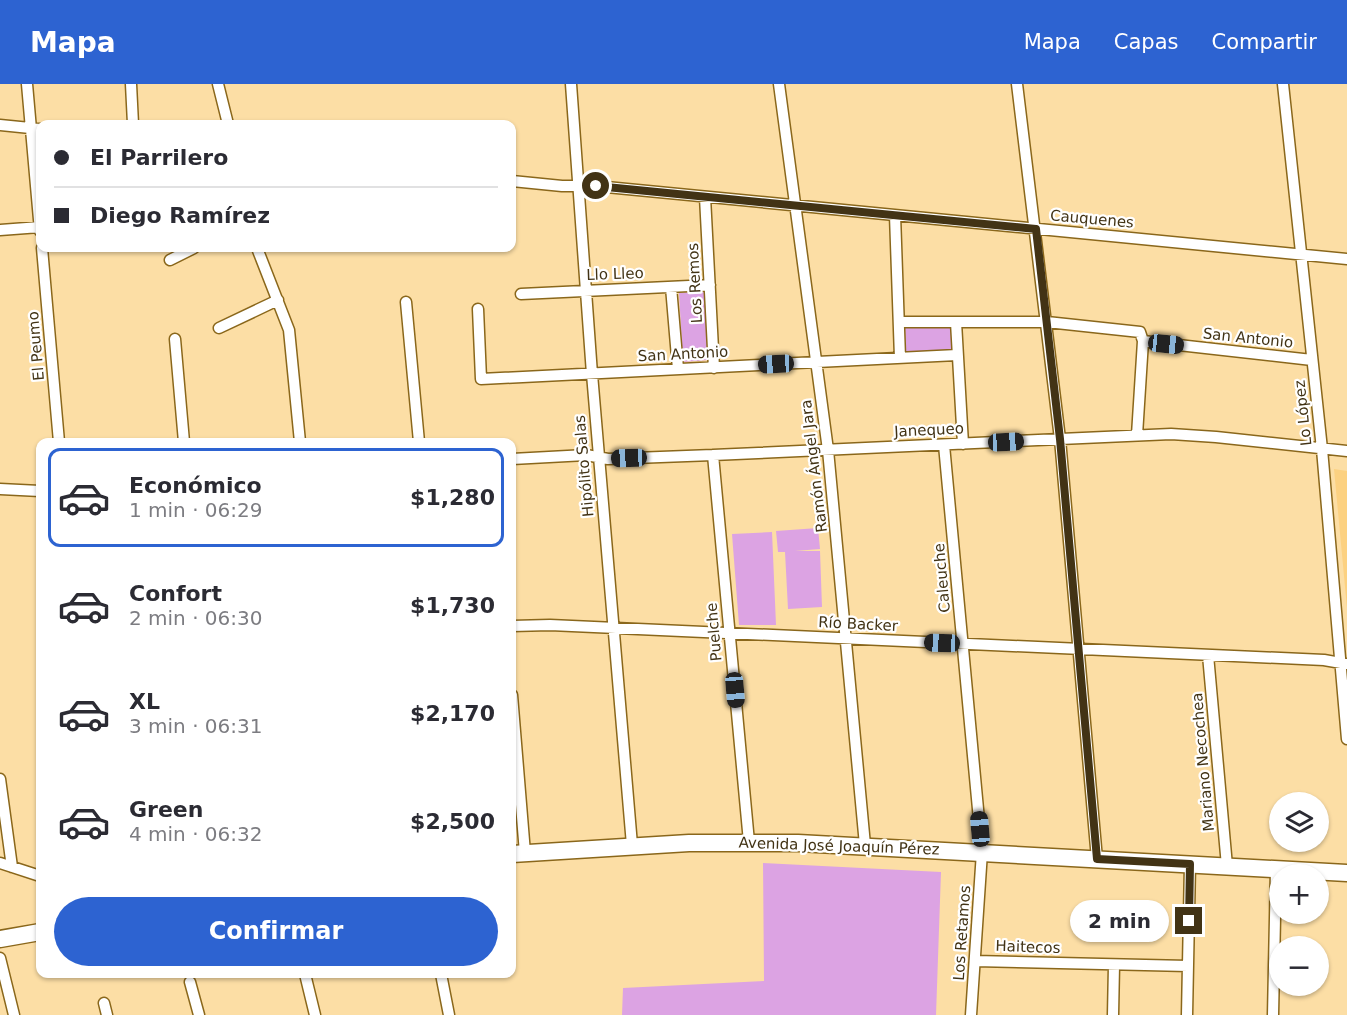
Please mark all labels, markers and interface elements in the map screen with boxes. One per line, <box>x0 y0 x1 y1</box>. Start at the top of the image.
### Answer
text: Mapa <box>30 26 116 59</box>
text: Mapa <box>1024 30 1081 54</box>
text: Capas <box>1114 30 1178 54</box>
text: Compartir <box>1211 30 1317 54</box>
text: El Parrilero <box>90 145 228 170</box>
route start <box>582 172 609 199</box>
text: Diego Ramírez <box>90 203 270 228</box>
street label: Cauquenes <box>1049 206 1135 232</box>
street label: Los Remos <box>684 242 706 324</box>
street label: Llo Lleo <box>586 264 644 284</box>
street label: El Peumo <box>24 311 48 381</box>
street label: San Antonio <box>1202 324 1294 352</box>
car <box>1147 333 1185 355</box>
street label: San Antonio <box>637 343 729 365</box>
car <box>758 354 794 374</box>
street label: Lo López <box>1291 379 1315 447</box>
street label: Ramón Ángel Jara <box>796 399 831 534</box>
street label: Hipólito Salas <box>571 414 597 518</box>
street label: Janequeo <box>893 419 964 441</box>
car <box>988 432 1024 452</box>
car <box>611 448 647 468</box>
icon: car <box>57 471 111 525</box>
text: Económico <box>129 473 262 498</box>
text: $1,280 <box>410 485 495 510</box>
text: 1 min · 06:29 <box>129 498 263 522</box>
street label: Caleuche <box>930 543 954 613</box>
icon: car <box>57 579 111 633</box>
text: Confort <box>129 581 222 606</box>
text: $1,730 <box>410 593 495 618</box>
street label: Puelche <box>702 602 726 662</box>
text: 2 min · 06:30 <box>129 606 263 630</box>
street label: Río Backer <box>818 613 899 635</box>
car <box>924 633 960 653</box>
car <box>724 671 746 709</box>
icon: car <box>57 687 111 741</box>
text: XL <box>129 689 160 714</box>
street label: Mariano Necochea <box>1188 692 1218 832</box>
text: $2,170 <box>410 701 495 726</box>
text: 3 min · 06:31 <box>129 714 263 738</box>
map controls <box>1269 792 1329 996</box>
button: layers <box>1269 792 1329 852</box>
icon: car <box>57 795 111 849</box>
text: Green <box>129 797 203 822</box>
text: $2,500 <box>410 809 495 834</box>
car <box>969 810 991 848</box>
text: 4 min · 06:32 <box>129 822 263 846</box>
street label: Avenida José Joaquín Pérez <box>738 833 940 859</box>
button: + <box>1269 864 1329 924</box>
street label: Los Retamos <box>950 885 974 981</box>
button: Confirmar <box>54 897 498 966</box>
callout: 2 min <box>1069 900 1168 942</box>
route end <box>1175 907 1202 934</box>
text: 2 min <box>1088 909 1151 933</box>
button: − <box>1269 936 1329 996</box>
street label: Haitecos <box>995 937 1061 957</box>

